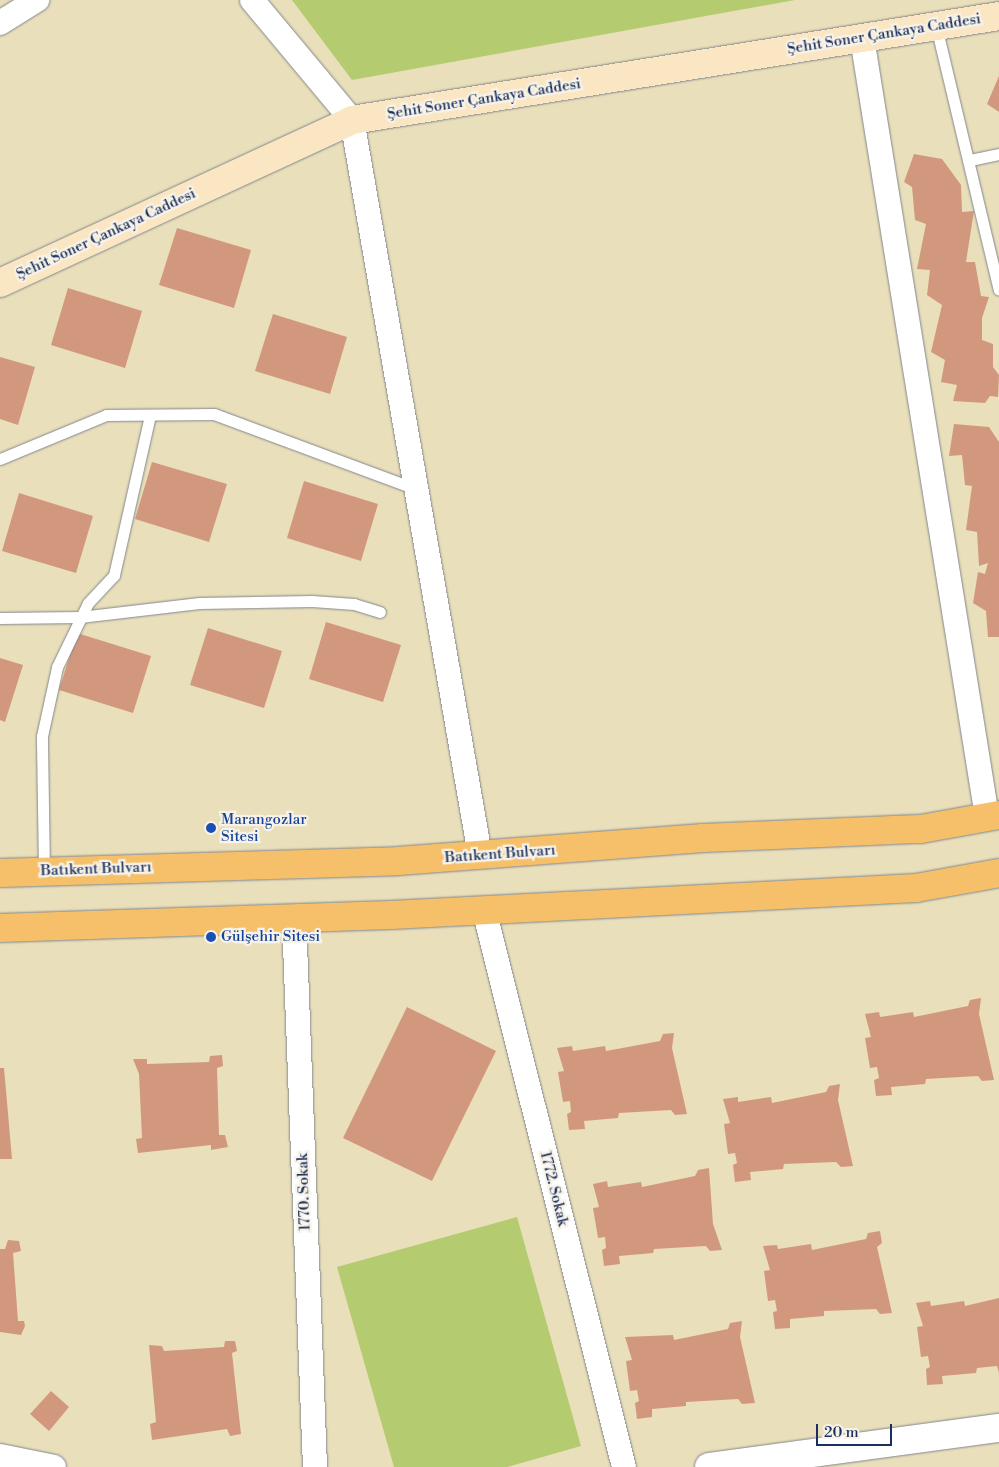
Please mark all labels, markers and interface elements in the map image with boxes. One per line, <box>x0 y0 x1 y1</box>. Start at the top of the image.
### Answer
street label: Şehit Soner Çankaya Caddesi <box>786 10 982 58</box>
street label: Şehit Soner Çankaya Caddesi <box>386 75 582 123</box>
street label: Şehit Soner Çankaya Caddesi <box>13 184 199 284</box>
place label: Marangozlar Sitesi <box>221 810 307 845</box>
marker: Marangozlar Sitesi <box>205 822 217 834</box>
street label: Batıkent Bulvarı <box>444 841 556 867</box>
street label: Batıkent Bulvarı <box>40 858 152 880</box>
place label: Gülşehir Sitesi <box>221 928 320 946</box>
marker: Gülşehir Sitesi <box>205 931 217 943</box>
street label: 1772. Sokak <box>536 1150 572 1228</box>
street label: 1770. Sokak <box>294 1153 314 1231</box>
scale bar <box>819 1414 895 1446</box>
text: 20 m <box>824 1423 859 1442</box>

